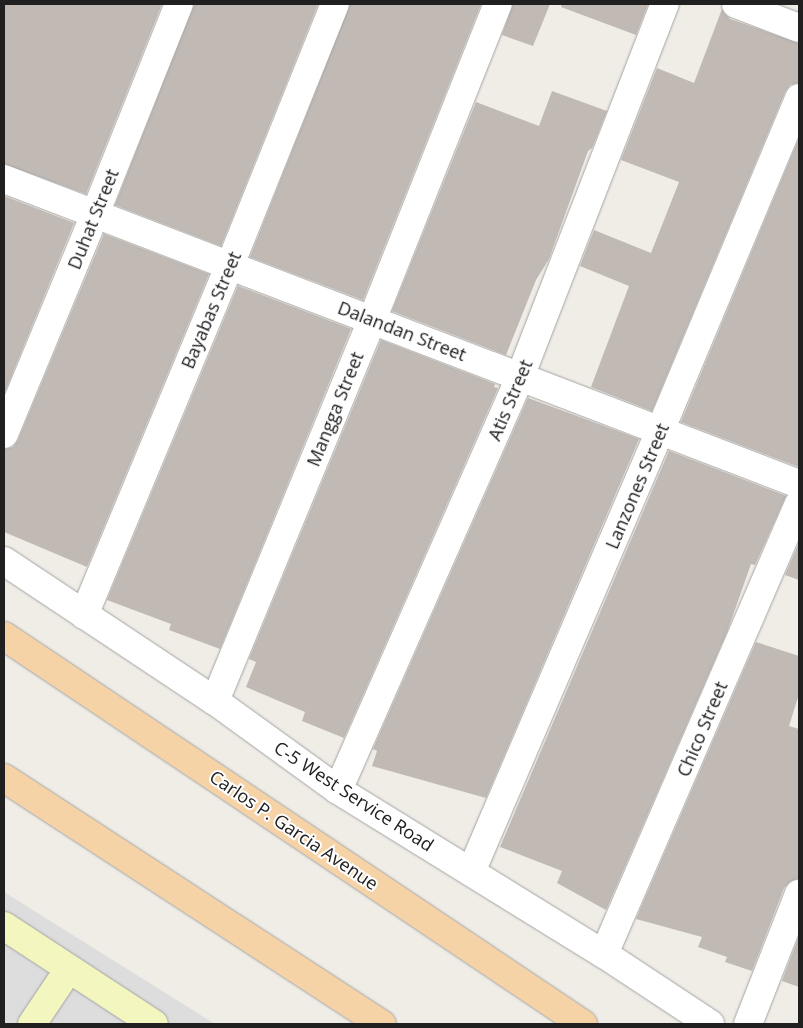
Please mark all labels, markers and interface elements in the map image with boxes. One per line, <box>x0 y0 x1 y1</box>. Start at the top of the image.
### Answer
street label: Duhat Street <box>63 166 123 272</box>
street label: Bayabas Street <box>177 248 245 372</box>
street label: Dalandan Street <box>335 297 469 365</box>
street label: Mangga Street <box>302 349 368 469</box>
street label: Atis Street <box>483 356 537 444</box>
street label: Lanzones Street <box>601 420 673 552</box>
street label: Chico Street <box>672 678 732 780</box>
street label: C-5 West Service Road <box>270 736 438 856</box>
street label: Carlos P. Garcia Avenue <box>206 766 382 894</box>

